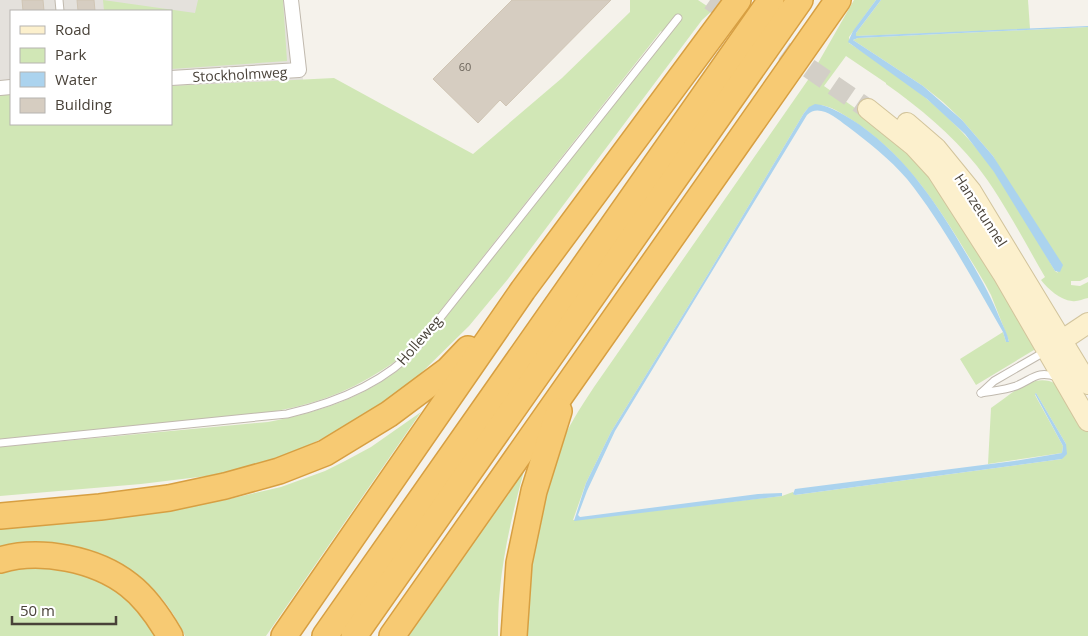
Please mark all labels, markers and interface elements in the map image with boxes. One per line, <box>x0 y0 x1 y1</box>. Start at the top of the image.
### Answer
legend <box>10 10 172 125</box>
text: Road <box>55 19 91 39</box>
text: Park <box>55 44 86 64</box>
house number: 60 <box>459 59 471 74</box>
street label: Stockholmweg <box>192 62 288 86</box>
text: Water <box>55 69 97 89</box>
text: Building <box>55 94 112 114</box>
street label: Hanzetunnel <box>950 170 1012 250</box>
street label: Holleweg <box>392 311 446 369</box>
scale bar <box>12 594 116 626</box>
text: 50 m <box>20 600 55 620</box>

